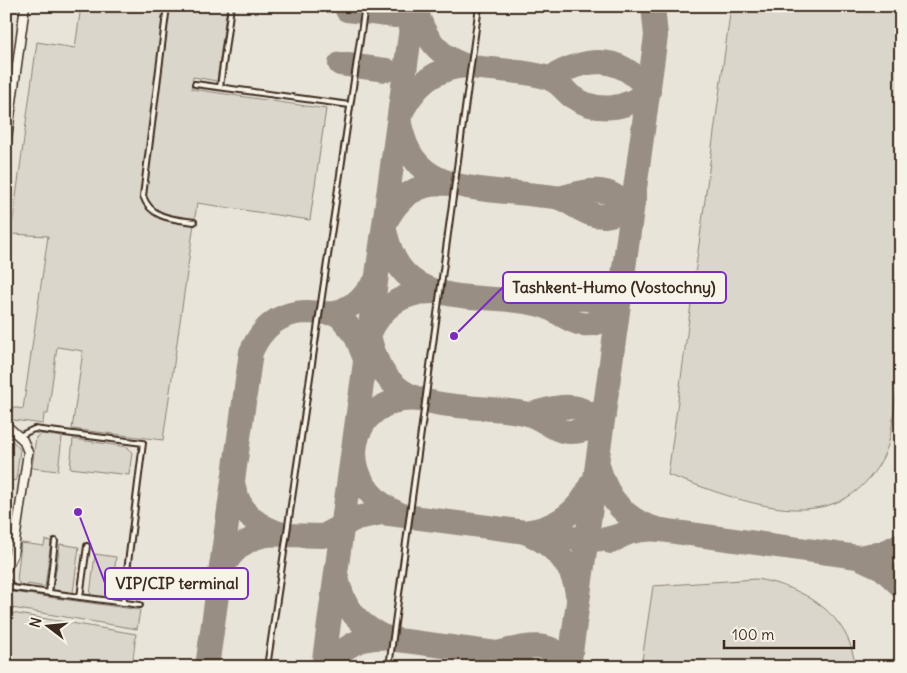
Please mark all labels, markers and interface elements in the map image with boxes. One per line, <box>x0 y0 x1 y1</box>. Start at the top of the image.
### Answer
callout: Tashkent-Humo (Vostochny) <box>503 272 726 303</box>
text: Tashkent-Humo (Vostochny) <box>512 277 716 298</box>
callout: VIP/CIP terminal <box>105 568 248 599</box>
text: VIP/CIP terminal <box>116 573 238 593</box>
north arrow <box>22 600 72 650</box>
text: N <box>26 615 45 630</box>
scale bar <box>724 618 854 650</box>
text: 100 m <box>732 625 774 644</box>

